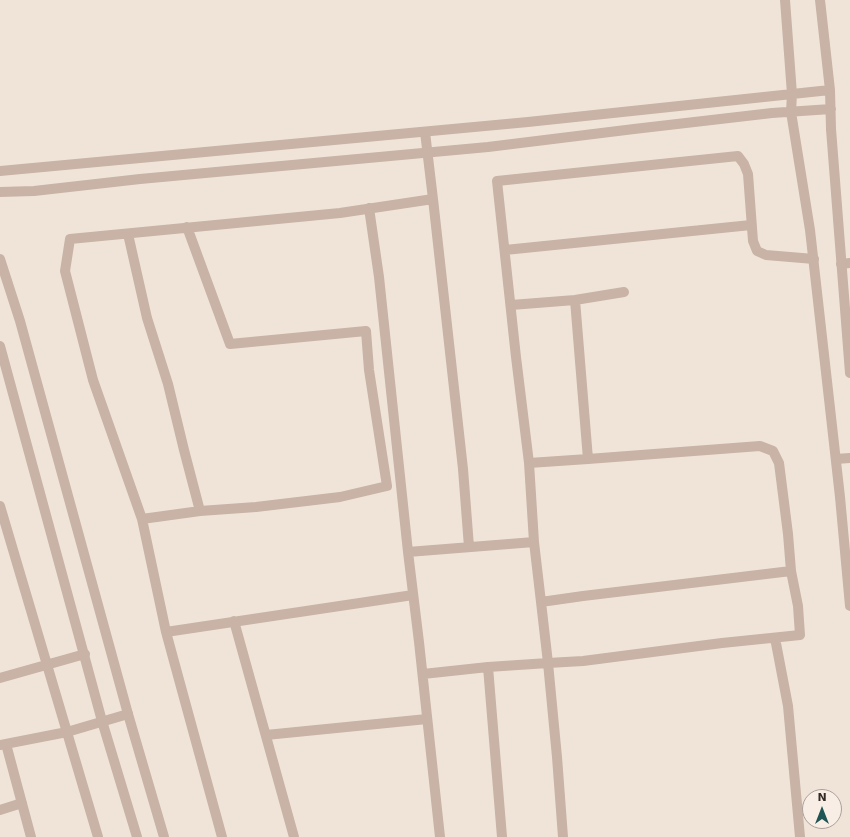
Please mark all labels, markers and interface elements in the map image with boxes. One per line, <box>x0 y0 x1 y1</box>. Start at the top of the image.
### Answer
north arrow <box>802 789 842 829</box>
text: N <box>817 791 827 804</box>

